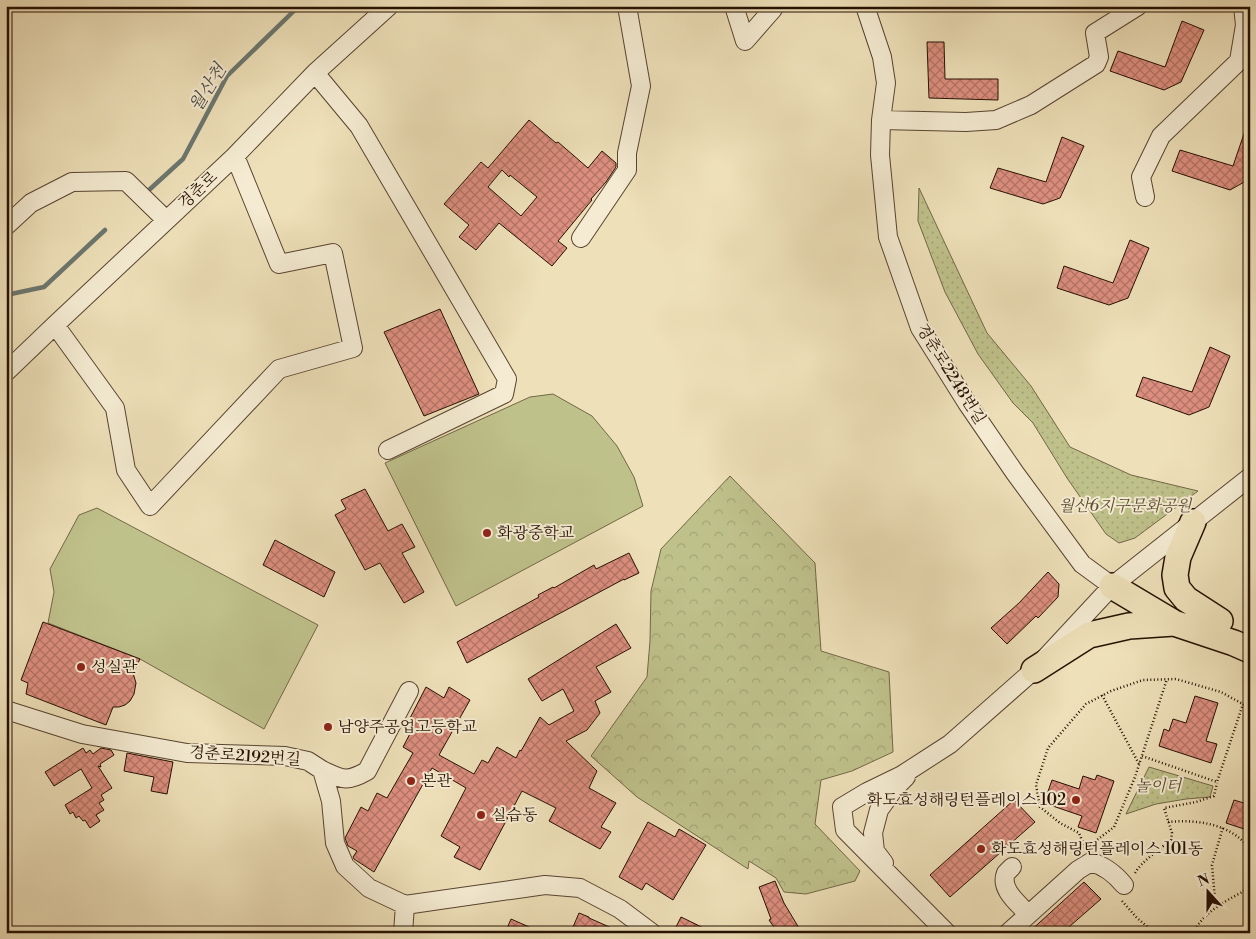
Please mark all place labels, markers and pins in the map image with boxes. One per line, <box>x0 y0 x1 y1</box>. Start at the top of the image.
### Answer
place label: 화광중학교 <box>497 523 574 543</box>
marker: 화광중학교 <box>481 527 493 539</box>
place label: 성실관 <box>91 657 138 677</box>
marker: 성실관 <box>75 661 87 673</box>
place label: 남양주공업고등학교 <box>338 717 477 737</box>
marker: 남양주공업고등학교 <box>322 721 334 733</box>
place label: 본관 <box>421 771 452 791</box>
marker: 본관 <box>405 775 417 787</box>
place label: 화도효성해링턴플레이스 102 <box>867 790 1066 810</box>
marker: 화도효성해링턴플레이스 102 <box>1070 794 1082 806</box>
place label: 실습동 <box>491 805 538 825</box>
marker: 실습동 <box>475 809 487 821</box>
place label: 화도효성해링턴플레이스 101동 <box>991 839 1204 859</box>
marker: 화도효성해링턴플레이스 101동 <box>975 843 987 855</box>

